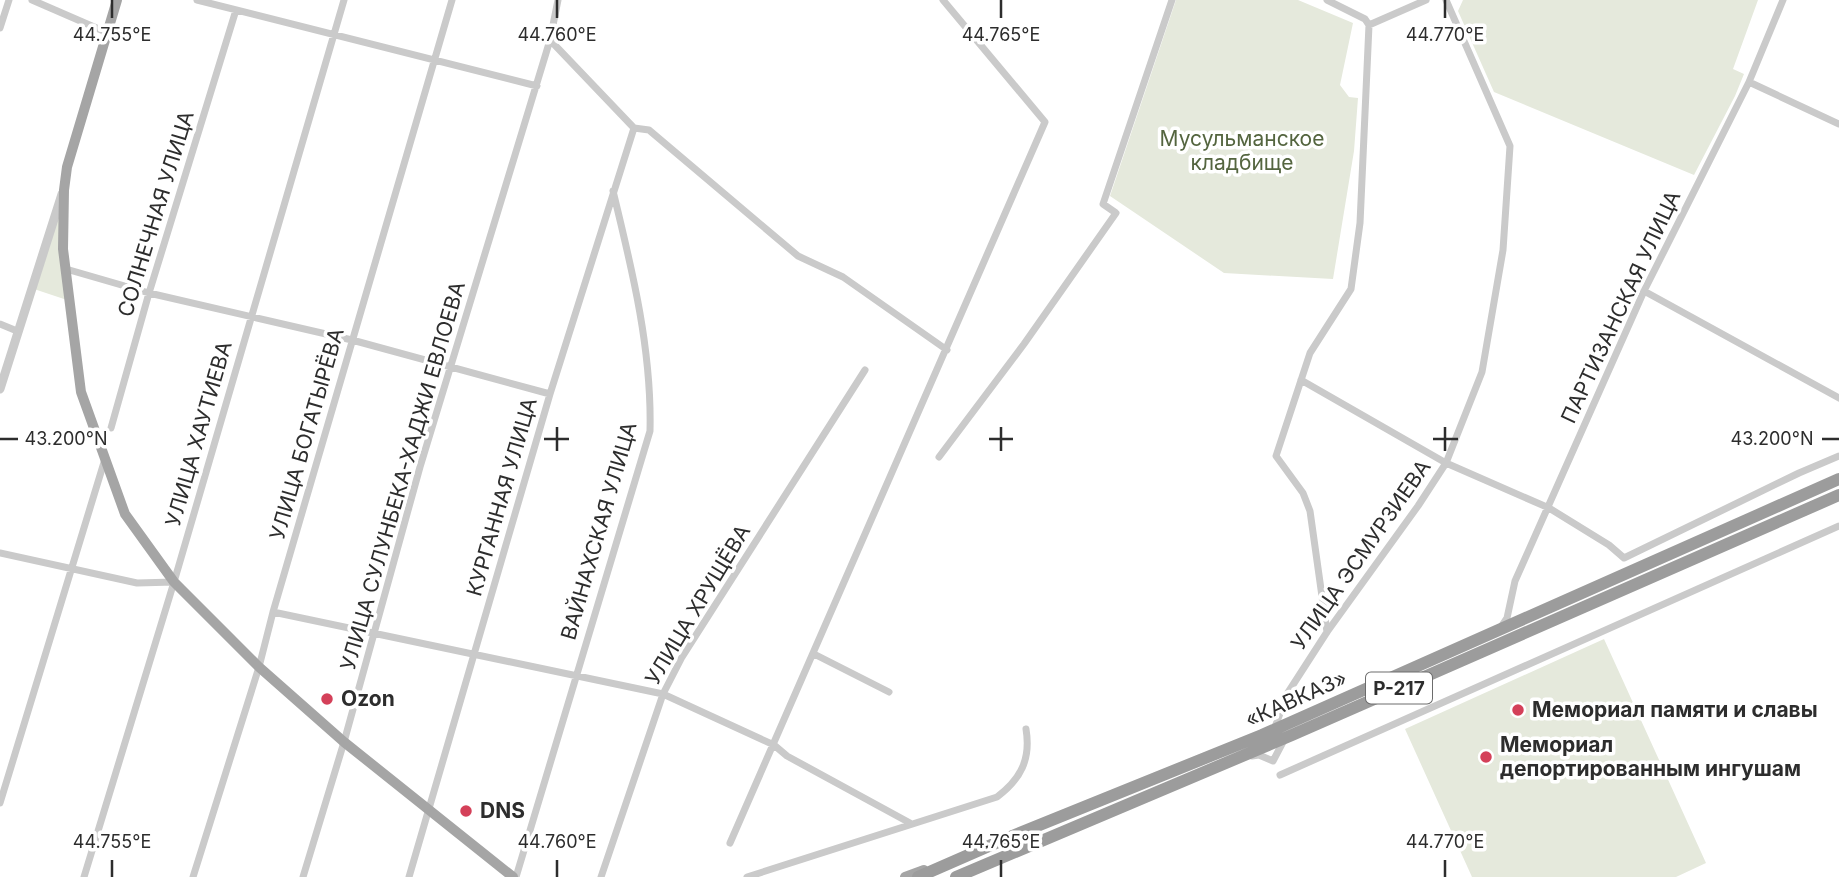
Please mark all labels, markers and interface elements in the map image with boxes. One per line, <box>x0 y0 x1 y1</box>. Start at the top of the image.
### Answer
text: 44.755°E <box>73 24 151 45</box>
text: 44.760°E <box>517 24 597 45</box>
text: 44.765°E <box>962 24 1040 45</box>
text: 44.770°E <box>1406 24 1484 45</box>
street label: СОЛНЕЧНАЯ УЛИЦА <box>112 108 199 320</box>
park label: Мусульманское кладбище <box>1160 126 1324 175</box>
street label: ПАРТИЗАНСКАЯ УЛИЦА <box>1556 187 1685 427</box>
street label: УЛИЦА СУЛУНБЕКА-ХАДЖИ ЕВЛОЕВА <box>335 279 470 673</box>
street label: УЛИЦА БОГАТЫРЁВА <box>263 325 349 543</box>
street label: УЛИЦА ХАУТИЕВА <box>160 338 237 529</box>
street label: КУРГАННАЯ УЛИЦА <box>461 395 542 599</box>
street label: ВАЙНАХСКАЯ УЛИЦА <box>554 419 642 643</box>
text: 43.200°N <box>25 428 107 449</box>
text: 43.200°N <box>1731 428 1813 449</box>
street label: УЛИЦА ЭСМУРЗИЕВА <box>1285 455 1436 655</box>
street label: УЛИЦА ХРУЩЁВА <box>639 520 755 689</box>
street label: «КАВКАЗ» <box>1241 665 1350 732</box>
road number: Р-217 <box>1366 673 1432 704</box>
place label: Ozon <box>341 686 395 711</box>
marker: Ozon <box>319 691 335 707</box>
place label: Мемориал памяти и славы <box>1532 697 1818 722</box>
marker: Мемориал памяти и славы <box>1510 702 1526 718</box>
place label: Мемориал депортированным ингушам <box>1500 732 1801 781</box>
marker: Мемориал депортированным ингушам <box>1478 749 1494 765</box>
place label: DNS <box>480 798 525 823</box>
marker: DNS <box>458 803 474 819</box>
text: 44.755°E <box>73 831 151 852</box>
text: 44.760°E <box>517 831 597 852</box>
text: 44.765°E <box>962 831 1040 852</box>
text: 44.770°E <box>1406 831 1484 852</box>

